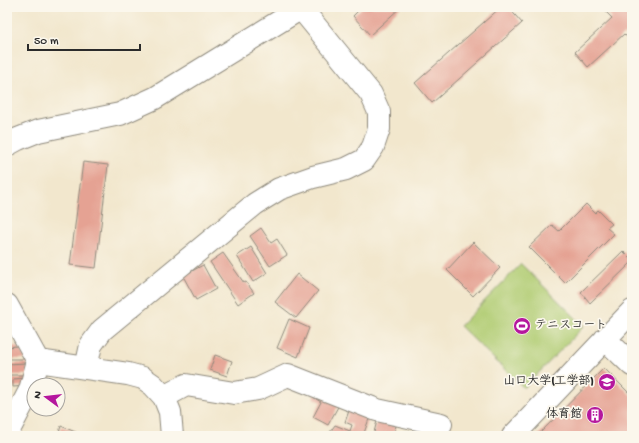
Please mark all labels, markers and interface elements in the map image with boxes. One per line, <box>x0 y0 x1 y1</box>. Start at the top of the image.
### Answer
scale bar <box>28 26 140 52</box>
text: 50 m <box>34 35 59 49</box>
sports icon: テニスコート <box>512 316 532 336</box>
place label: テニスコート <box>535 319 607 333</box>
school or university icon: 山口大学(工学部) <box>597 372 617 392</box>
place label: 山口大学(工学部) <box>503 374 594 389</box>
north arrow <box>26 377 66 417</box>
text: N <box>32 390 45 400</box>
building icon: 体育館 <box>585 405 605 425</box>
place label: 体育館 <box>546 407 582 422</box>

